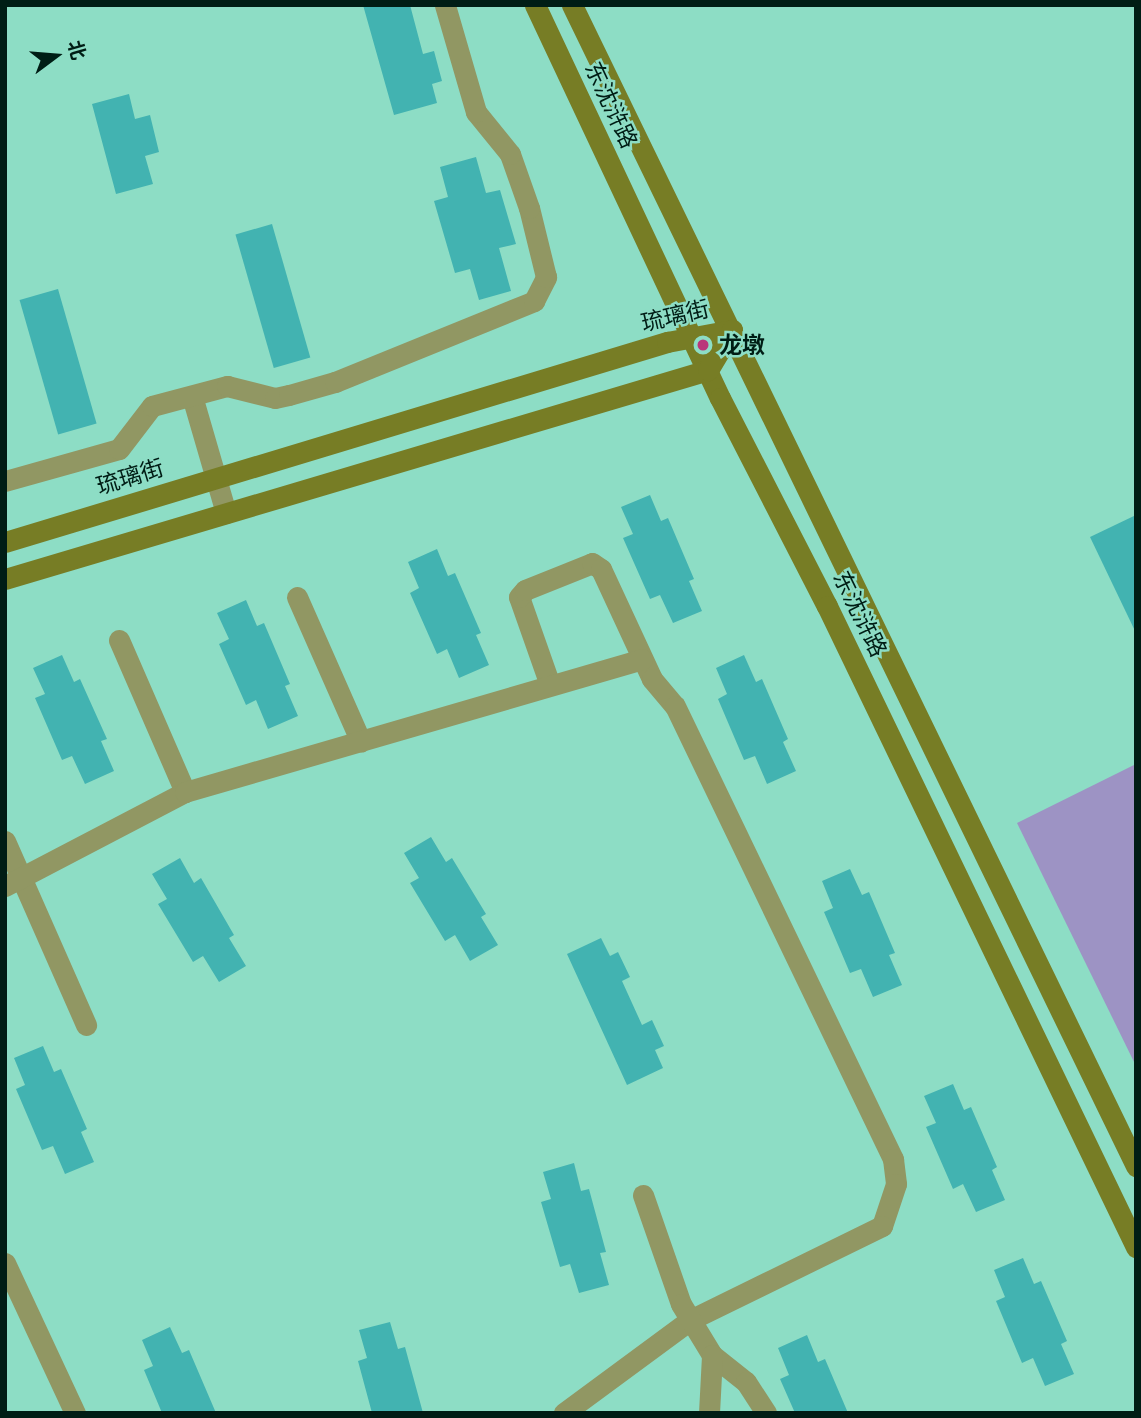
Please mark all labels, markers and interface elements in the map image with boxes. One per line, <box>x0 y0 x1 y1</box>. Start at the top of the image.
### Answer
north arrow <box>21 21 91 91</box>
text: 北 <box>61 37 92 63</box>
street label: 东沈浒路 <box>579 57 643 153</box>
street label: 琉璃街 <box>638 295 712 337</box>
place label: 龙墩 <box>719 331 765 359</box>
marker: 龙墩 <box>693 335 713 355</box>
street label: 琉璃街 <box>93 454 167 500</box>
street label: 东沈浒路 <box>827 567 893 661</box>

